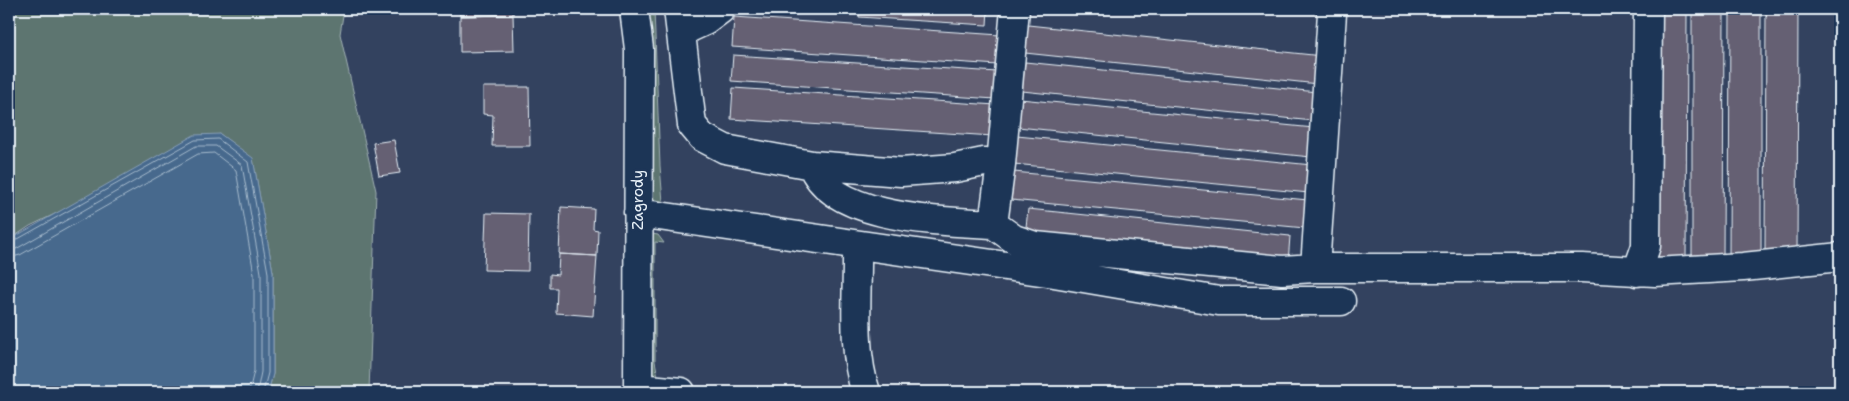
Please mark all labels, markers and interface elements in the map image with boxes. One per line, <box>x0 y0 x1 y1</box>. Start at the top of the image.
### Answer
street label: Zagrody <box>628 170 648 230</box>

